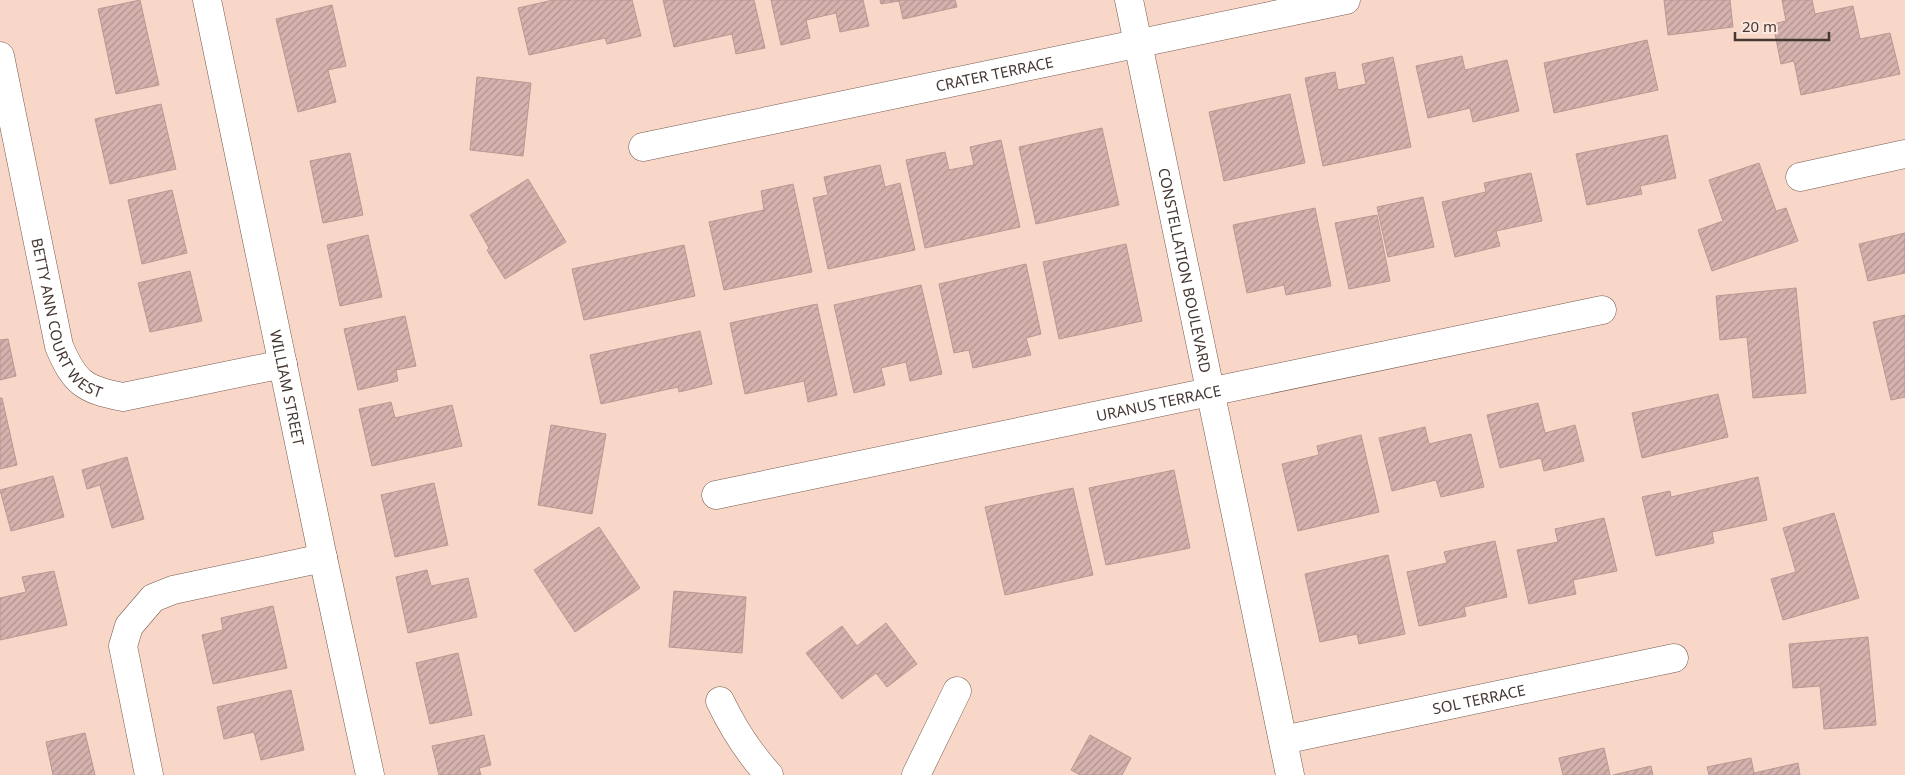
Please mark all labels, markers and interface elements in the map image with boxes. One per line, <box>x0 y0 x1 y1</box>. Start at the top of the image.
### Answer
scale bar <box>1735 10 1829 42</box>
text: 20 m <box>1742 16 1777 36</box>
street label: CRATER TERRACE <box>934 51 1055 96</box>
street label: CONSTELLATION BOULEVARD <box>1154 166 1216 375</box>
street label: BETTY ANN COURT WEST <box>27 236 106 402</box>
street label: WILLIAM STREET <box>266 328 310 448</box>
street label: URANUS TERRACE <box>1094 380 1223 425</box>
street label: SOL TERRACE <box>1431 679 1527 718</box>

